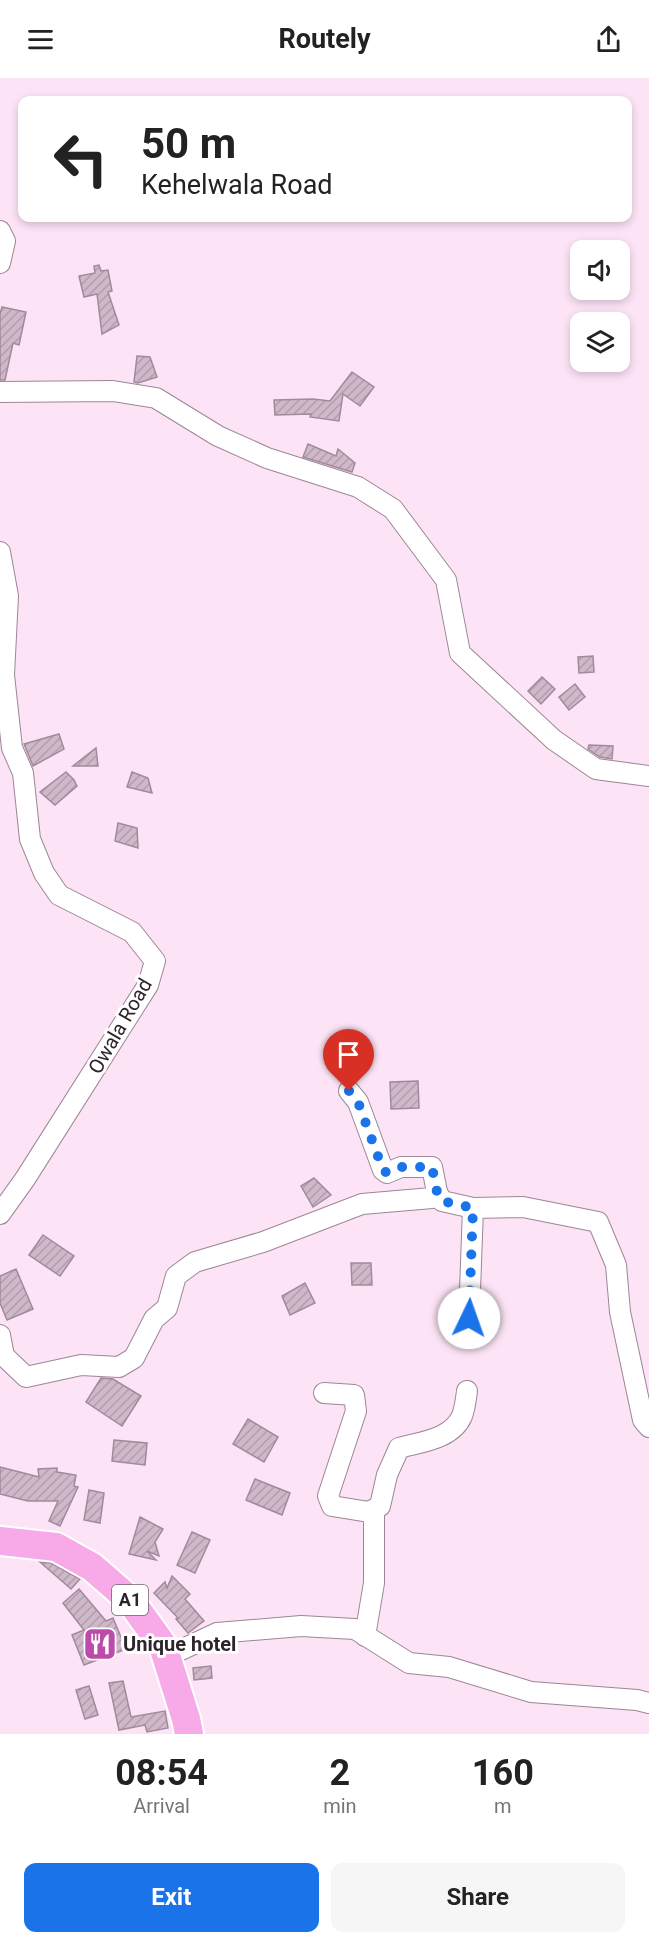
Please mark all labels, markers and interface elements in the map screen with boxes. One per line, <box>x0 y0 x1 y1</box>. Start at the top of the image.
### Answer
icon: menu <box>24 23 57 56</box>
text: Routely <box>278 23 371 55</box>
icon: share <box>592 23 625 56</box>
text: 50 m <box>141 119 236 168</box>
icon: left <box>42 120 120 198</box>
text: Kehelwala Road <box>141 169 333 201</box>
map controls <box>570 240 630 372</box>
button: sound <box>570 240 630 300</box>
button: layers <box>570 312 630 372</box>
street label: Owala Road <box>83 974 157 1078</box>
pin <box>323 1029 374 1091</box>
icon: arrive <box>332 1038 365 1071</box>
position arrow <box>437 1286 501 1350</box>
road number: A1 <box>112 1585 148 1615</box>
restaurant icon: Unique hotel <box>82 1626 118 1662</box>
place label: Unique hotel <box>123 1632 236 1656</box>
text: 08:54 <box>115 1752 208 1794</box>
text: 2 <box>330 1752 350 1794</box>
text: 160 <box>472 1752 534 1794</box>
text: Arrival <box>133 1794 190 1818</box>
text: min <box>323 1794 357 1818</box>
text: m <box>494 1794 512 1818</box>
button: Exit <box>24 1863 319 1932</box>
button: Share <box>331 1863 625 1932</box>

